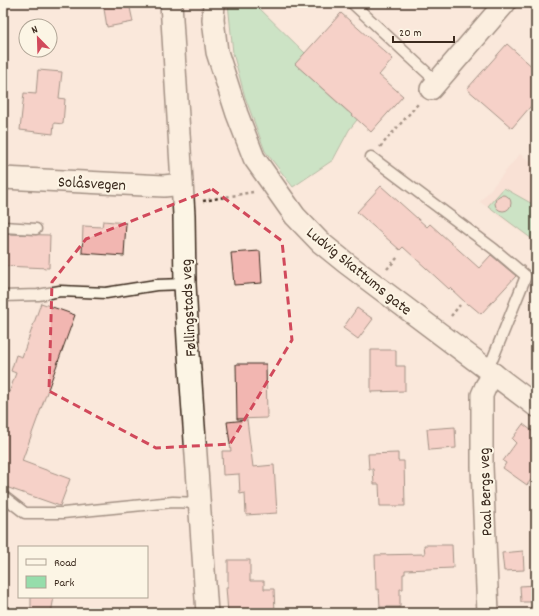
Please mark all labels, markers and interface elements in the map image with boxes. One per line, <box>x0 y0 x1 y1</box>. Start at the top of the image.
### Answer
north arrow <box>18 18 58 58</box>
scale bar <box>393 18 454 44</box>
text: N <box>29 22 41 39</box>
text: 20 m <box>399 25 422 42</box>
street label: Solåsvegen <box>57 171 126 198</box>
street label: Ludvig Skattums gate <box>301 222 416 322</box>
street label: Føllingstads veg <box>175 258 204 357</box>
street label: Paal Bergs veg <box>473 447 500 537</box>
legend <box>18 546 148 598</box>
text: Road <box>54 555 76 572</box>
text: Park <box>54 575 75 592</box>

